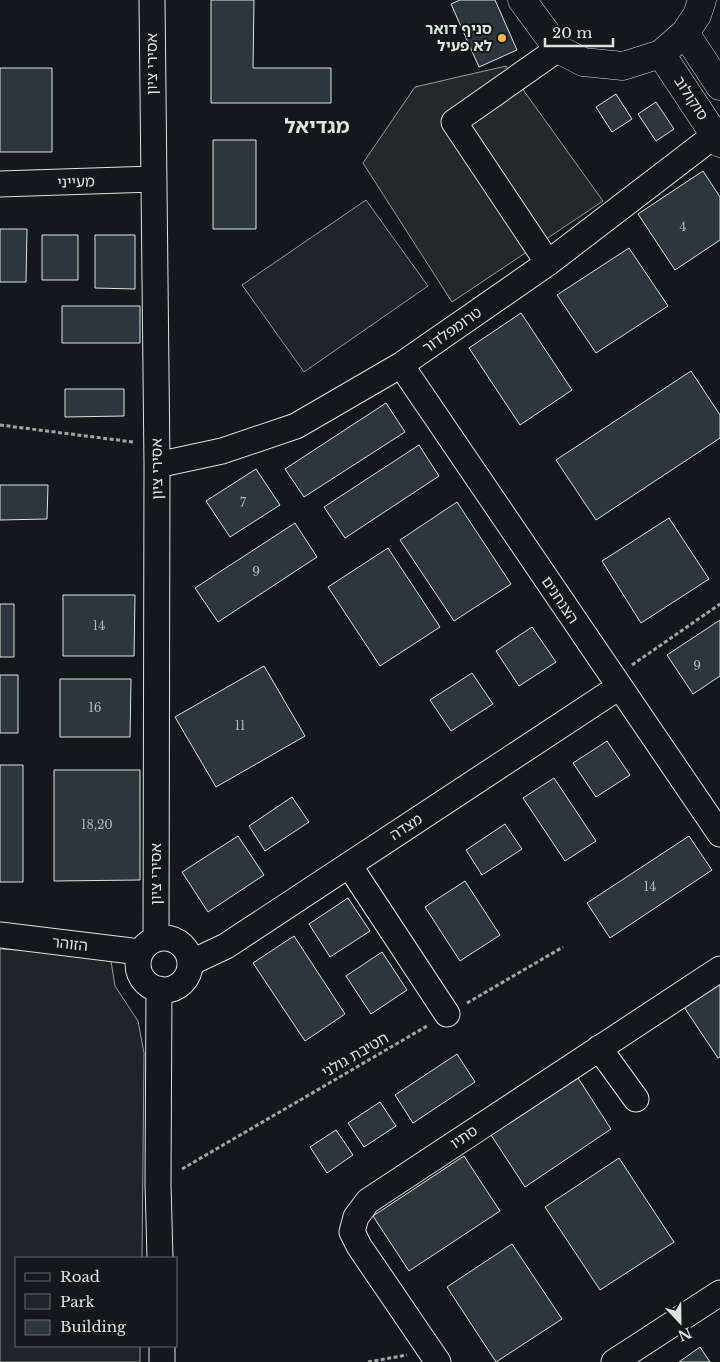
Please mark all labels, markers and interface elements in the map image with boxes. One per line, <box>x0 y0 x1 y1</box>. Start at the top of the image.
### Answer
scale bar <box>545 15 612 47</box>
place label: סניף דואר לא פעיל <box>425 19 492 55</box>
text: 20 m <box>552 23 592 42</box>
marker: סניף דואר לא פעיל <box>496 32 508 44</box>
street label: אסירי ציון <box>142 33 161 95</box>
street label: סוקולוב <box>670 72 713 123</box>
district label: מגדיאל <box>285 114 349 138</box>
street label: מעייני <box>57 171 95 192</box>
house number: 4 <box>679 219 687 234</box>
street label: טרומפלדור <box>418 302 485 357</box>
street label: אסירי ציון <box>146 438 167 500</box>
house number: 7 <box>240 495 247 510</box>
house number: 9 <box>252 564 260 579</box>
street label: הצנחנים <box>538 572 583 627</box>
house number: 14 <box>93 618 105 633</box>
house number: 9 <box>693 658 701 673</box>
house number: 16 <box>88 700 102 715</box>
house number: 11 <box>235 718 245 733</box>
street label: מצדה <box>386 809 426 844</box>
house number: 18,20 <box>81 817 113 832</box>
street label: אסירי ציון <box>146 843 165 905</box>
house number: 14 <box>644 879 656 894</box>
street label: הזוהר <box>51 932 89 955</box>
street label: חטיבת גולני <box>318 1028 392 1081</box>
street label: סתיו <box>447 1121 481 1152</box>
legend <box>15 1257 178 1347</box>
text: Road <box>60 1267 100 1286</box>
text: Park <box>60 1292 96 1311</box>
north arrow <box>655 1297 705 1347</box>
text: Building <box>60 1317 127 1336</box>
text: N <box>675 1323 694 1345</box>

